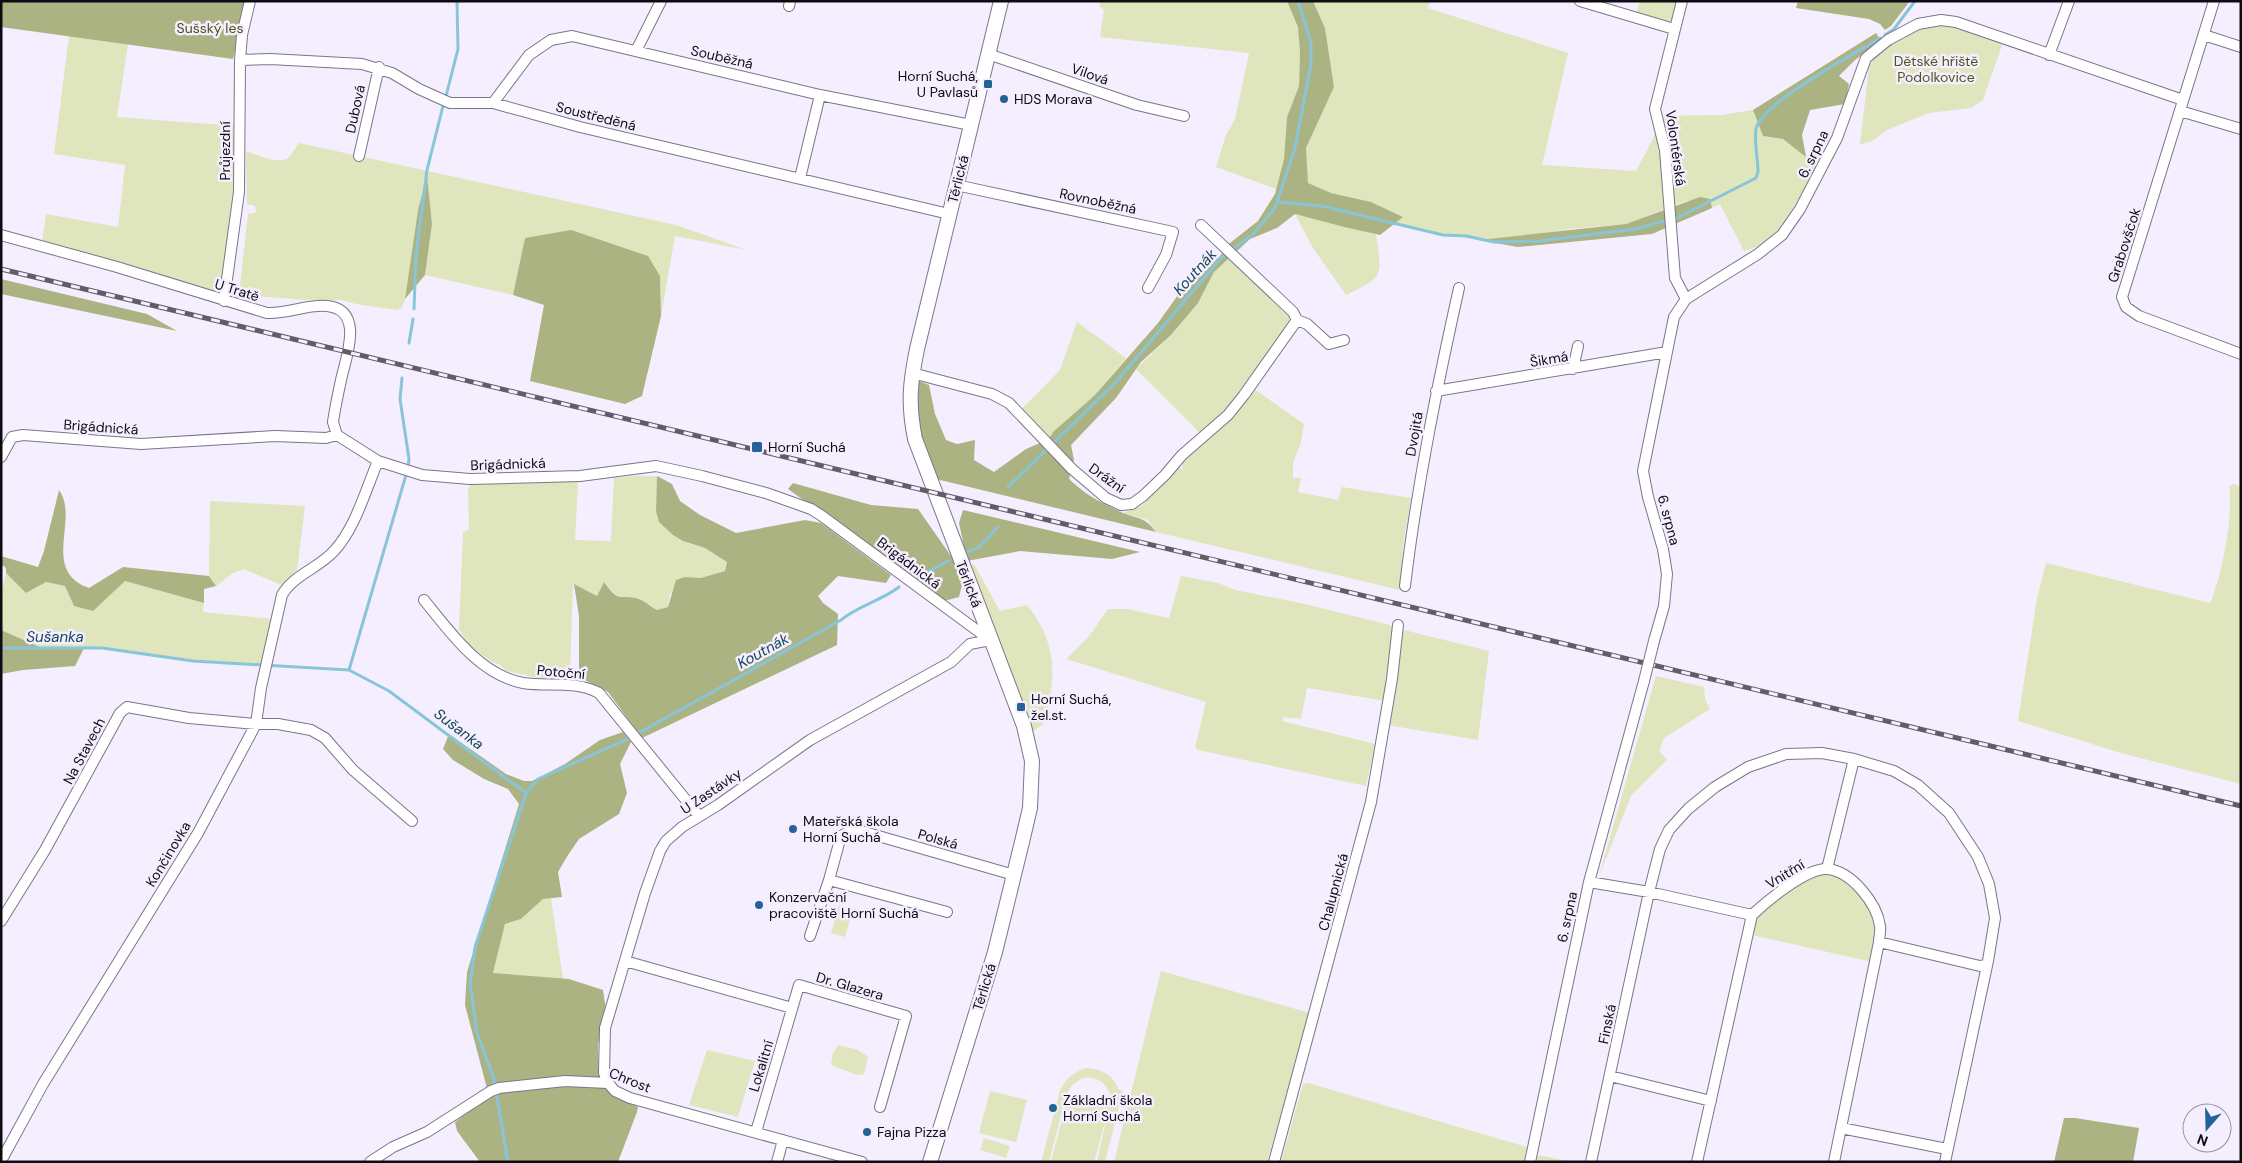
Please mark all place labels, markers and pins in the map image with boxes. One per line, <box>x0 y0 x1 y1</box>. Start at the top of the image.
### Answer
place label: Horní Suchá, U Pavlasů <box>898 67 978 101</box>
marker: Horní Suchá, U Pavlasů <box>982 78 994 90</box>
place label: HDS Morava <box>1014 90 1092 108</box>
marker: HDS Morava <box>998 93 1010 105</box>
place label: Horní Suchá <box>768 438 846 456</box>
marker: Horní Suchá <box>750 440 764 454</box>
place label: Horní Suchá, žel.st. <box>1031 690 1112 724</box>
marker: Horní Suchá, žel.st. <box>1015 701 1027 713</box>
place label: Mateřská škola Horní Suchá <box>803 812 899 846</box>
marker: Mateřská škola Horní Suchá <box>787 823 799 835</box>
place label: Konzervační pracoviště Horní Suchá <box>769 888 919 922</box>
marker: Konzervační pracoviště Horní Suchá <box>753 899 765 911</box>
place label: Základní škola Horní Suchá <box>1063 1091 1152 1125</box>
marker: Základní škola Horní Suchá <box>1047 1102 1059 1114</box>
place label: Fajna Pizza <box>877 1123 946 1141</box>
marker: Fajna Pizza <box>861 1126 873 1138</box>

